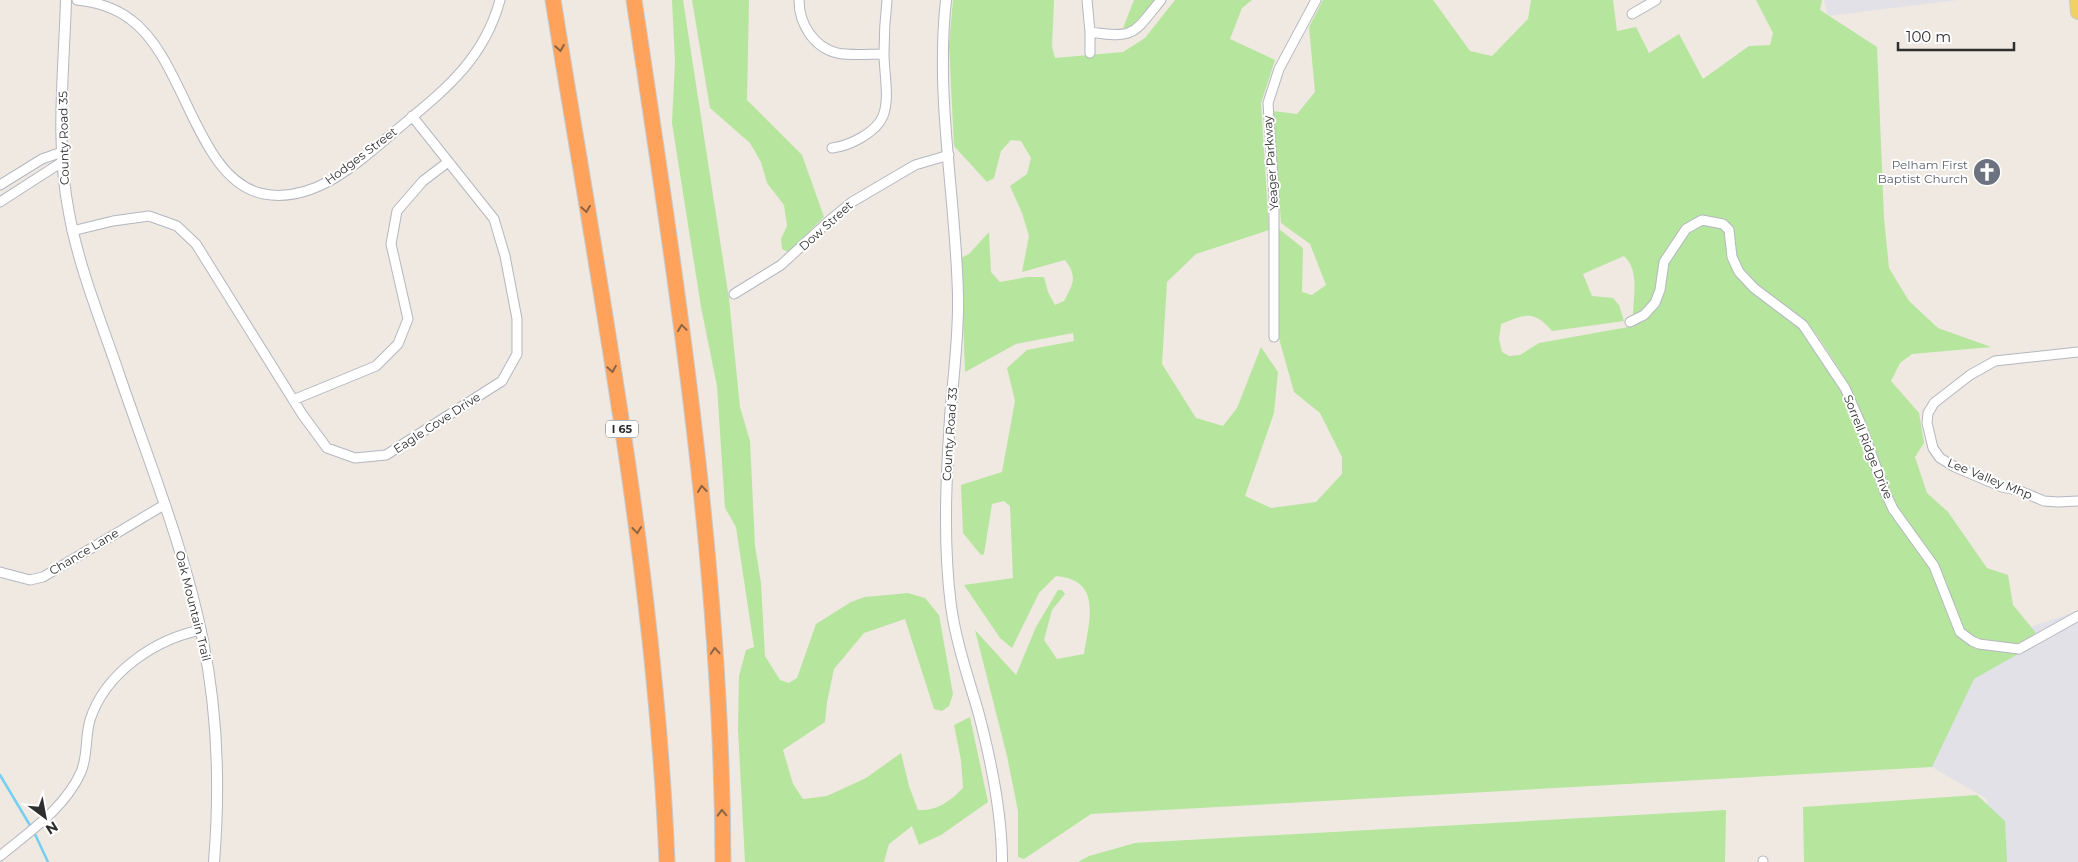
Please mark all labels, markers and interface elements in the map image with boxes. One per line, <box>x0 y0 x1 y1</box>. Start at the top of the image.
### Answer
scale bar <box>1898 20 2014 52</box>
text: 100 m <box>1906 27 1951 46</box>
one-way arrow <box>555 44 565 52</box>
street label: County Road 35 <box>55 91 72 185</box>
street label: Yeager Parkway <box>1260 115 1281 211</box>
street label: Hodges Street <box>322 124 400 188</box>
place label: Pelham First Baptist Church <box>1878 157 1968 186</box>
church icon: Pelham First Baptist Church <box>1972 157 2002 187</box>
street label: Dow Street <box>796 197 856 254</box>
one-way arrow <box>581 204 591 213</box>
one-way arrow <box>677 323 688 331</box>
one-way arrow <box>607 365 617 373</box>
street label: County Road 33 <box>939 386 960 481</box>
street label: Eagle Cove Drive <box>390 389 483 456</box>
street label: Sorrell Ridge Drive <box>1841 392 1896 501</box>
road number: I 65 <box>606 420 638 438</box>
street label: Lee Valley Mhp <box>1945 455 2035 502</box>
one-way arrow <box>697 485 708 493</box>
street label: Chance Lane <box>46 525 121 578</box>
one-way arrow <box>631 526 642 534</box>
street label: Oak Mountain Trail <box>172 549 214 663</box>
one-way arrow <box>710 647 721 655</box>
north arrow <box>20 792 70 842</box>
one-way arrow <box>717 809 727 817</box>
text: N <box>42 817 61 839</box>

